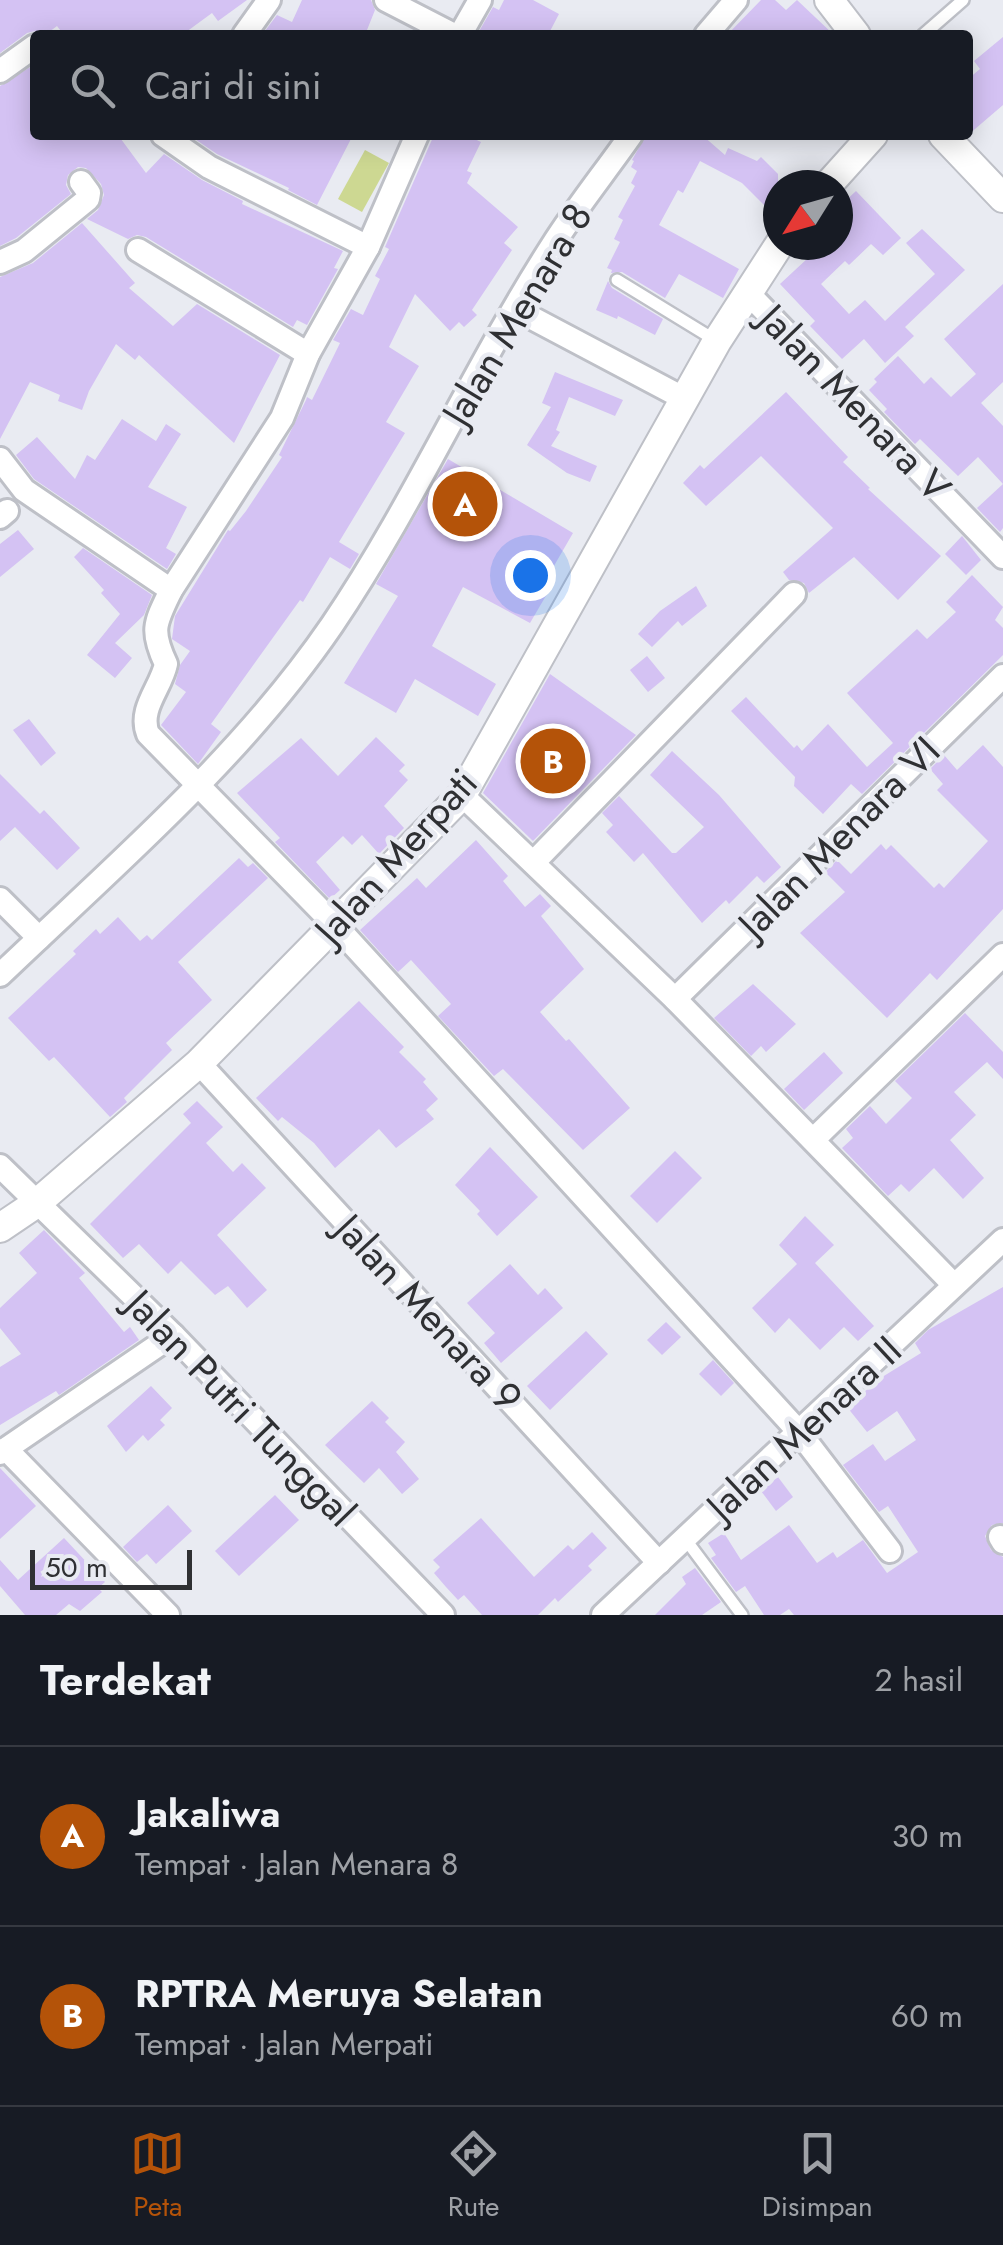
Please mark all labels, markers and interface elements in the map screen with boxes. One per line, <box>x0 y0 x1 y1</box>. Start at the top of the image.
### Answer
search box <box>30 30 973 140</box>
icon: search <box>65 58 120 113</box>
text: Cari di sini <box>145 58 322 113</box>
north arrow <box>763 170 853 260</box>
street label: Jalan Menara 8 <box>425 192 606 441</box>
street label: Jalan Menara V <box>742 288 965 515</box>
pin: A <box>432 466 498 542</box>
your location <box>505 550 556 601</box>
street label: Jalan Menara VI <box>721 723 953 955</box>
pin: B <box>520 724 586 798</box>
street label: Jalan Merpati <box>298 755 491 961</box>
street label: Jalan Menara 9 <box>319 1198 536 1425</box>
street label: Jalan Putri Tunggal <box>109 1273 369 1539</box>
street label: Jalan Menara II <box>690 1322 915 1537</box>
scale bar <box>30 1545 192 1590</box>
text: 50 m <box>45 1547 108 1588</box>
text: Terdekat <box>40 1650 211 1711</box>
text: 2 hasil <box>874 1657 963 1703</box>
text: Jakaliwa <box>135 1786 281 1841</box>
text: A <box>61 1813 84 1859</box>
text: 30 m <box>892 1813 963 1859</box>
text: Tempat · Jalan Menara 8 <box>135 1841 459 1887</box>
text: RPTRA Meruya Selatan <box>135 1966 543 2021</box>
text: B <box>62 1993 83 2039</box>
text: 60 m <box>891 1993 963 2039</box>
text: Tempat · Jalan Merpati <box>135 2021 433 2067</box>
tab: Peta <box>130 2126 185 2227</box>
tab: Rute <box>446 2126 501 2227</box>
tab: Disimpan <box>762 2126 873 2227</box>

